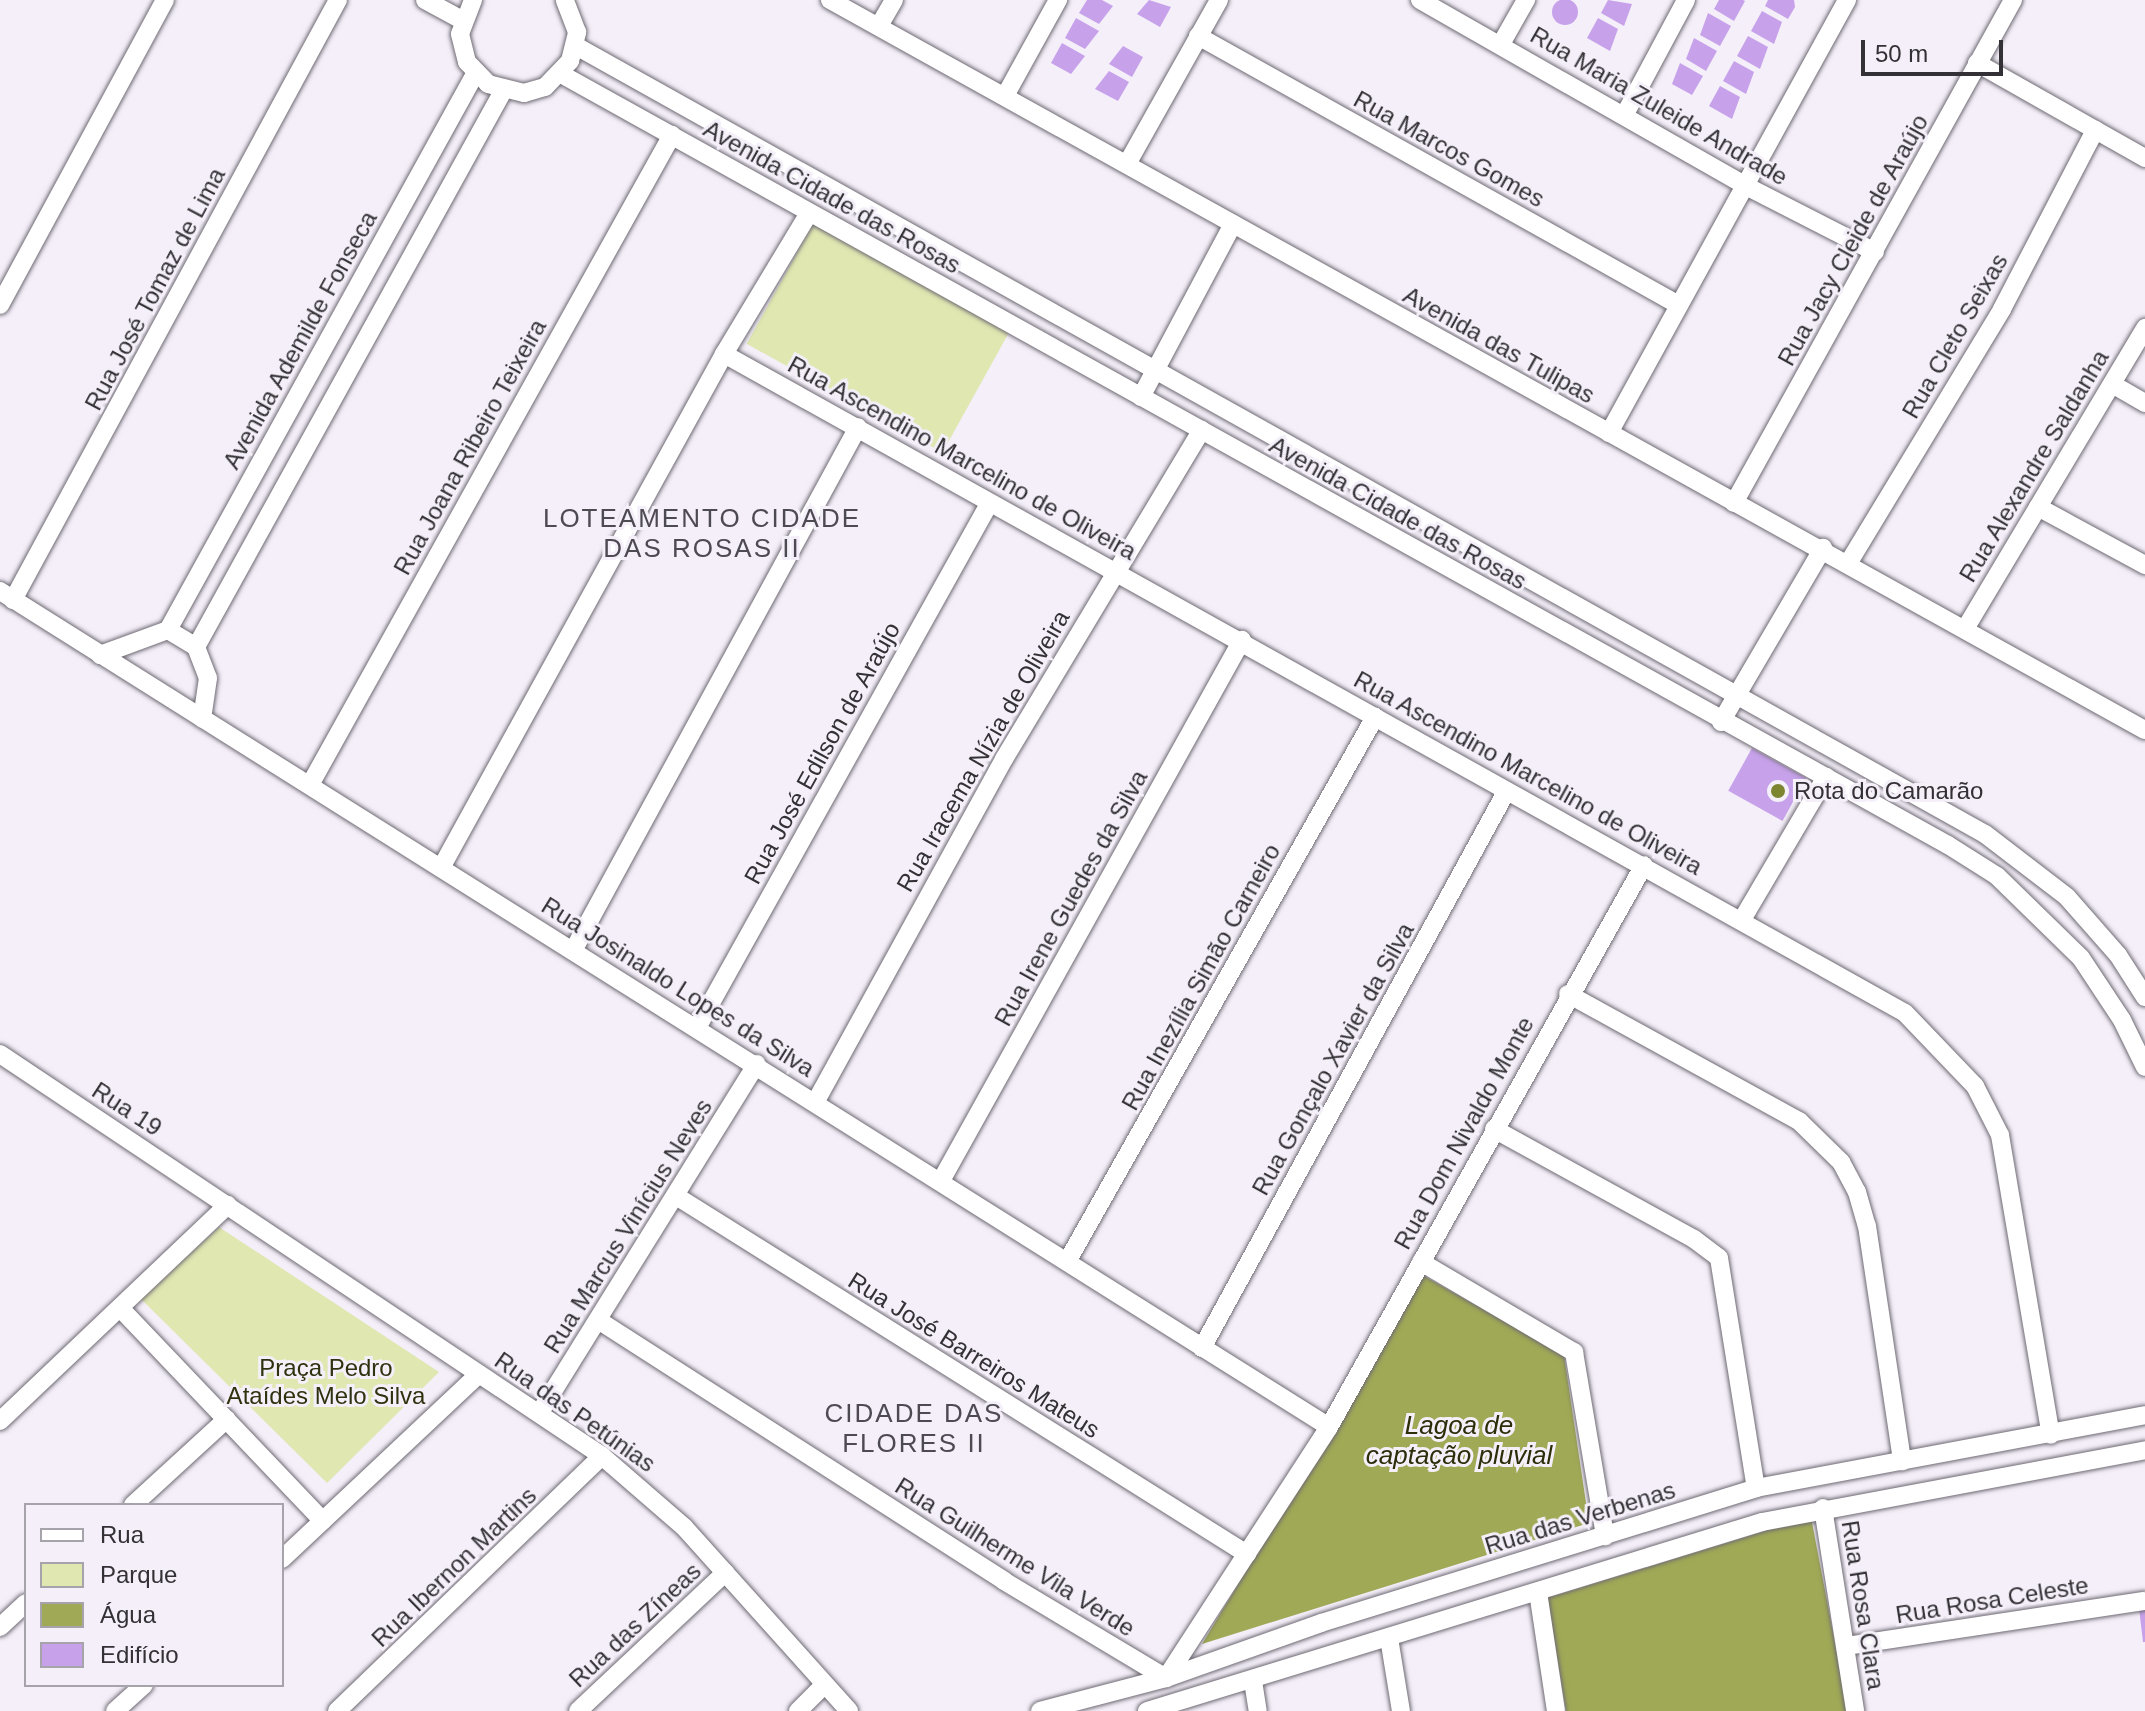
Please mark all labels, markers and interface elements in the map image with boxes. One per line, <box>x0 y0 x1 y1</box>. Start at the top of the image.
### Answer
street label: Rua Maria Zuleide Andrade <box>1525 20 1793 192</box>
scale bar <box>1865 24 2007 74</box>
text: 50 m <box>1875 40 1928 67</box>
street label: Rua Marcos Gomes <box>1349 85 1549 213</box>
street label: Rua Jacy Cleide de Araújo <box>1772 109 1934 371</box>
street label: Avenida Cidade das Rosas <box>699 114 965 280</box>
street label: Rua José Tomaz de Lima <box>79 163 231 415</box>
street label: Avenida Ademilde Fonseca <box>217 205 383 475</box>
street label: Rua Cleto Seixas <box>1896 249 2014 423</box>
street label: Avenida das Tulipas <box>1398 280 1600 410</box>
street label: Rua Joana Ribeiro Teixeira <box>388 314 552 580</box>
street label: Rua Alexandre Saldanha <box>1953 344 2115 588</box>
street label: Rua Ascendino Marcelino de Oliveira <box>782 350 1142 566</box>
street label: Avenida Cidade das Rosas <box>1265 430 1531 596</box>
district label: LOTEAMENTO CIDADE DAS ROSAS II <box>543 503 861 564</box>
street label: Rua Iracema Nízia de Oliveira <box>890 605 1076 897</box>
street label: Rua José Edilson de Araújo <box>738 616 906 890</box>
street label: Rua Ascendino Marcelino de Oliveira <box>1348 665 1708 881</box>
street label: Rua Irene Guedes da Silva <box>989 765 1153 1031</box>
place label: Rota do Camarão <box>1794 777 1983 805</box>
marker: Rota do Camarão <box>1769 782 1787 800</box>
street label: Rua Inezília Simão Carneiro <box>1116 839 1286 1115</box>
street label: Rua Josinaldo Lopes da Silva <box>536 891 820 1083</box>
street label: Rua Gonçalo Xavier da Silva <box>1246 918 1420 1200</box>
street label: Rua Dom Nivaldo Monte <box>1388 1012 1540 1254</box>
street label: Rua 19 <box>87 1076 167 1142</box>
street label: Rua Marcus Vinícius Neves <box>538 1094 718 1358</box>
street label: Rua José Barreiros Mateus <box>843 1266 1105 1444</box>
street label: Rua das Petúnias <box>489 1346 661 1478</box>
park label: Praça Pedro Ataídes Melo Silva <box>227 1354 425 1410</box>
district label: CIDADE DAS FLORES II <box>825 1398 1003 1460</box>
water label: Lagoa de captação pluvial <box>1366 1410 1552 1472</box>
street label: Rua Guilherme Vila Verde <box>890 1471 1140 1643</box>
street label: Rua das Verbenas <box>1481 1475 1679 1561</box>
street label: Rua Ibernon Martins <box>366 1481 542 1653</box>
legend <box>24 1503 284 1687</box>
street label: Rua Rosa Clara <box>1835 1518 1891 1692</box>
text: Rua <box>100 1521 144 1548</box>
street label: Rua das Zíneas <box>563 1557 707 1693</box>
text: Parque <box>100 1561 177 1588</box>
street label: Rua Rosa Celeste <box>1894 1571 2090 1629</box>
text: Água <box>100 1601 156 1628</box>
text: Edifício <box>100 1641 179 1668</box>

